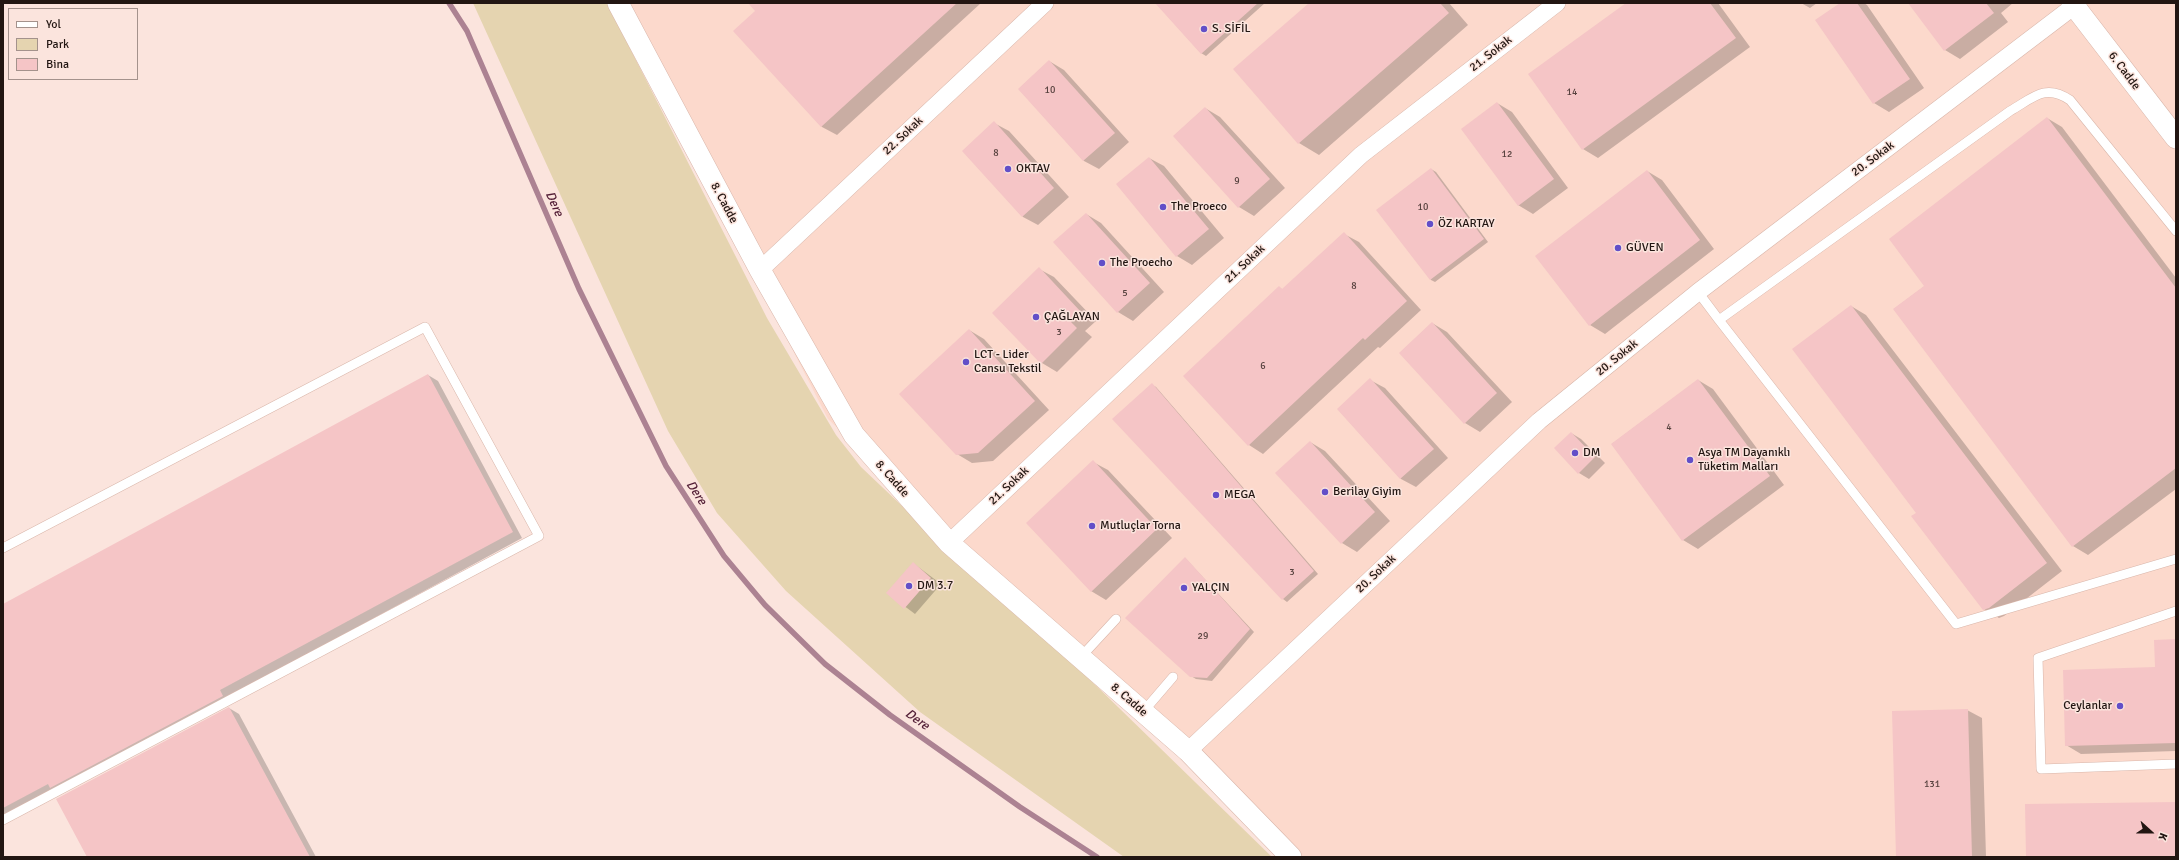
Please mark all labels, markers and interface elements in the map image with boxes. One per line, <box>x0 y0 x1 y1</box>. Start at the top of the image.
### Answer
legend <box>8 8 138 80</box>
text: Yol <box>46 17 61 32</box>
place label: S. SİFİL <box>1212 22 1251 36</box>
marker: S. SİFİL <box>1199 24 1209 34</box>
street label: 21. Sokak <box>1467 33 1515 75</box>
text: Park <box>46 37 69 52</box>
street label: 6. Cadde <box>2105 49 2143 93</box>
text: Bina <box>46 57 69 72</box>
house number: 10 <box>1045 84 1055 96</box>
house number: 14 <box>1567 86 1577 98</box>
street label: 22. Sokak <box>880 114 926 158</box>
street label: 20. Sokak <box>1849 138 1897 180</box>
house number: 8 <box>993 147 999 159</box>
house number: 12 <box>1502 148 1512 160</box>
place label: OKTAV <box>1016 162 1050 176</box>
marker: OKTAV <box>1003 164 1013 174</box>
house number: 9 <box>1234 175 1240 187</box>
street label: 8. Cadde <box>707 180 741 226</box>
water label: Dere <box>542 189 566 219</box>
place label: The Proeco <box>1171 200 1227 214</box>
house number: 10 <box>1418 201 1428 213</box>
marker: The Proeco <box>1158 202 1168 212</box>
place label: ÖZ KARTAY <box>1438 217 1494 231</box>
marker: ÖZ KARTAY <box>1425 219 1435 229</box>
place label: GÜVEN <box>1626 241 1664 255</box>
street label: 21. Sokak <box>1222 242 1268 286</box>
marker: GÜVEN <box>1613 243 1623 253</box>
place label: The Proecho <box>1110 256 1173 270</box>
marker: The Proecho <box>1097 258 1107 268</box>
house number: 8 <box>1351 280 1357 292</box>
house number: 5 <box>1122 287 1128 299</box>
place label: ÇAĞLAYAN <box>1044 310 1100 324</box>
marker: ÇAĞLAYAN <box>1031 312 1041 322</box>
house number: 3 <box>1056 326 1062 338</box>
street label: 20. Sokak <box>1593 337 1641 379</box>
place label: LCT - Lider Cansu Tekstil <box>974 348 1041 376</box>
marker: LCT - Lider Cansu Tekstil <box>961 357 971 367</box>
house number: 6 <box>1260 360 1266 372</box>
house number: 4 <box>1666 421 1672 433</box>
place label: DM <box>1583 446 1600 460</box>
place label: Asya TM Dayanıklı Tüketim Malları <box>1698 446 1790 474</box>
marker: DM <box>1570 448 1580 458</box>
marker: Asya TM Dayanıklı Tüketim Malları <box>1685 455 1695 465</box>
street label: 8. Cadde <box>872 458 912 500</box>
street label: 21. Sokak <box>986 464 1032 508</box>
water label: Dere <box>682 478 710 508</box>
place label: Berilay Giyim <box>1333 485 1401 499</box>
marker: Berilay Giyim <box>1320 487 1330 497</box>
place label: MEGA <box>1224 488 1255 502</box>
marker: MEGA <box>1211 490 1221 500</box>
place label: Mutluçlar Torna <box>1100 519 1181 533</box>
marker: Mutluçlar Torna <box>1087 521 1097 531</box>
street label: 20. Sokak <box>1353 552 1399 596</box>
house number: 3 <box>1289 566 1295 578</box>
place label: DM 3.7 <box>917 579 953 593</box>
marker: DM 3.7 <box>904 581 914 591</box>
place label: YALÇIN <box>1192 581 1230 595</box>
marker: YALÇIN <box>1179 583 1189 593</box>
house number: 29 <box>1198 630 1208 642</box>
street label: 8. Cadde <box>1108 680 1150 720</box>
place label: Ceylanlar <box>2063 699 2112 713</box>
marker: Ceylanlar <box>2115 701 2125 711</box>
water label: Dere <box>902 706 932 734</box>
house number: 131 <box>1924 778 1940 790</box>
north arrow <box>2131 812 2171 852</box>
text: K <box>2155 831 2170 842</box>

